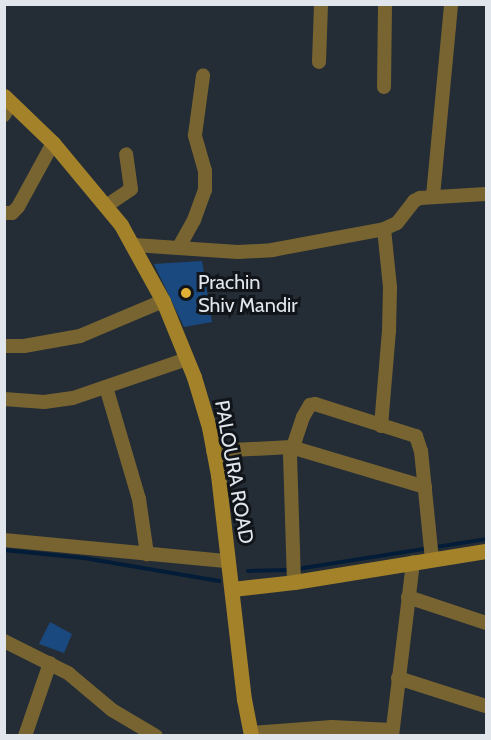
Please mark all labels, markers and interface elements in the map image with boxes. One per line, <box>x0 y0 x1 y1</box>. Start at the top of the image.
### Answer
place label: Prachin Shiv Mandir <box>198 270 298 317</box>
marker: Prachin Shiv Mandir <box>179 286 193 300</box>
street label: PALOURA ROAD <box>210 398 258 546</box>

